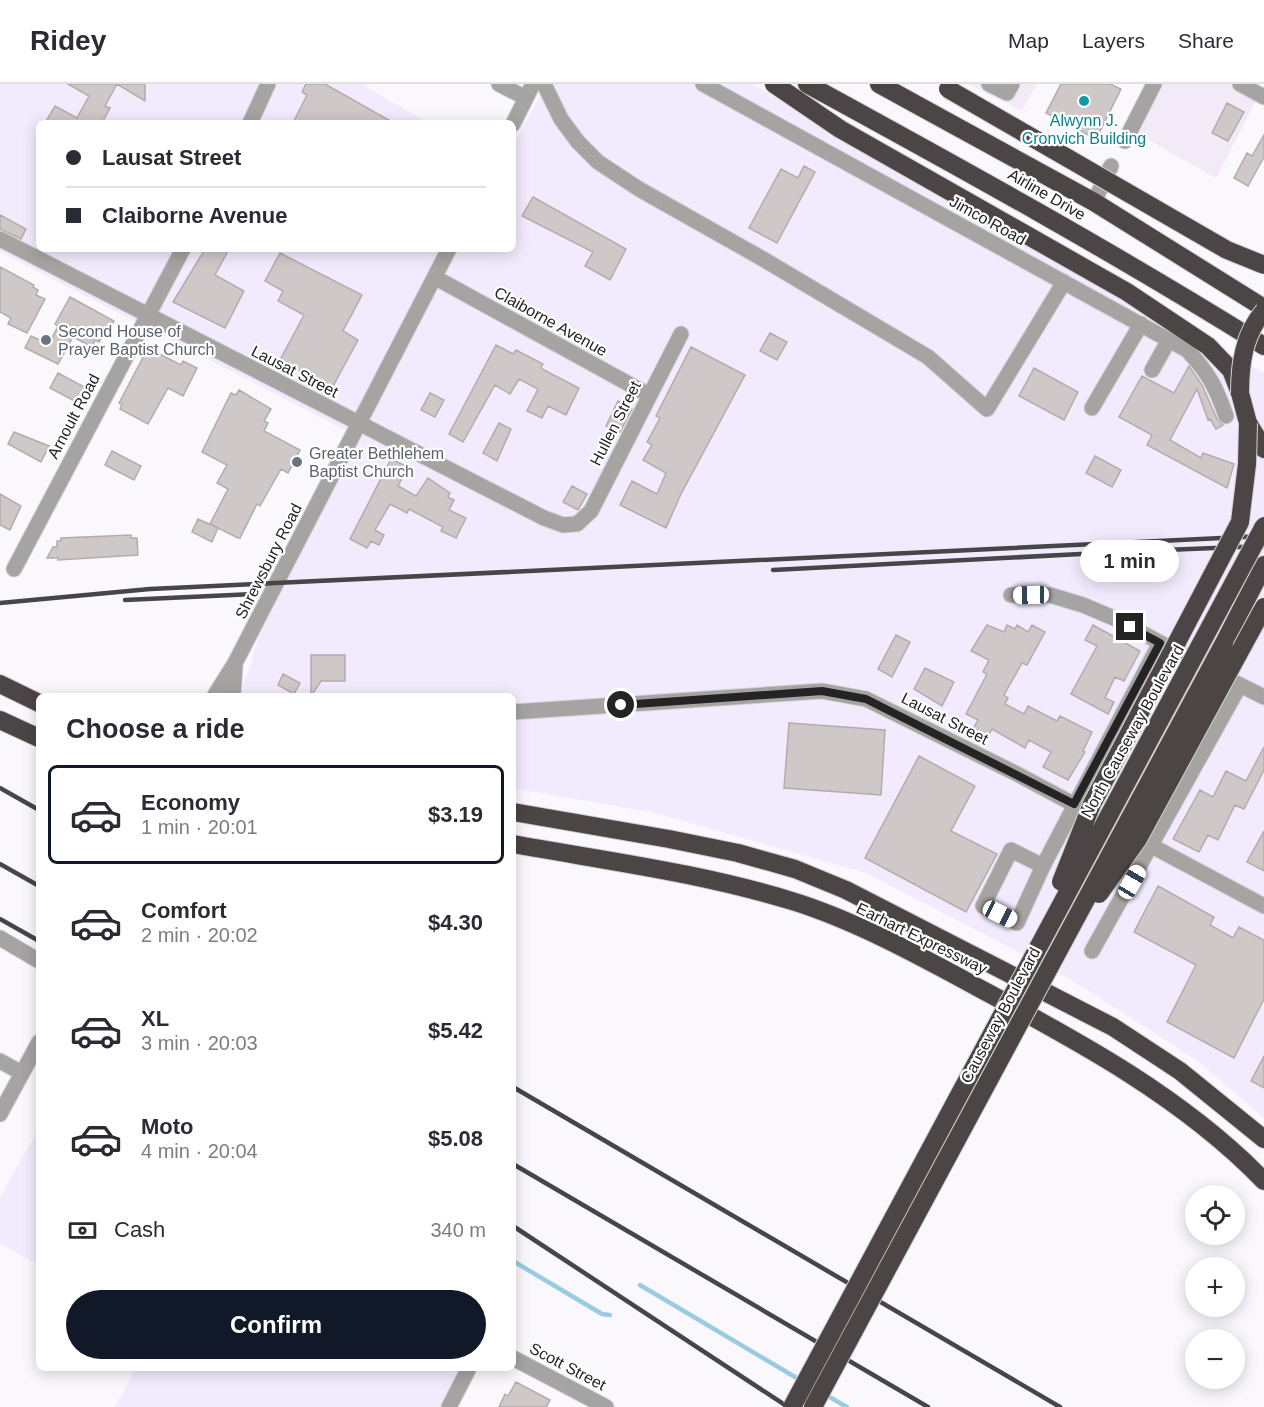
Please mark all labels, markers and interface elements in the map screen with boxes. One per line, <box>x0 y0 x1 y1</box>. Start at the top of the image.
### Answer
text: Ridey <box>30 25 106 56</box>
text: Map <box>1008 29 1049 52</box>
text: Layers <box>1082 29 1145 52</box>
text: Share <box>1178 29 1234 52</box>
marker: Alwynn J. Cronvich Building <box>1077 94 1091 108</box>
place label: Alwynn J. Cronvich Building <box>1022 112 1146 147</box>
text: Lausat Street <box>102 145 241 170</box>
street label: Airline Drive <box>1005 166 1088 223</box>
street label: Jimco Road <box>947 193 1029 248</box>
text: Claiborne Avenue <box>102 203 287 228</box>
street label: Claiborne Avenue <box>492 283 610 359</box>
place label: Second House of Prayer Baptist Church <box>58 323 215 358</box>
marker: Second House of Prayer Baptist Church <box>39 333 53 347</box>
street label: Lausat Street <box>249 342 342 401</box>
street label: Arnoult Road <box>44 371 103 461</box>
street label: Hullen Street <box>587 378 644 468</box>
place label: Greater Bethlehem Baptist Church <box>309 445 444 480</box>
marker: Greater Bethlehem Baptist Church <box>290 455 304 469</box>
street label: Shrewsbury Road <box>232 501 305 622</box>
callout: 1 min <box>1080 540 1180 582</box>
text: 1 min <box>1103 550 1156 572</box>
car <box>1013 586 1049 604</box>
route end <box>1116 613 1143 640</box>
street label: North Causeway Boulevard <box>1078 642 1187 821</box>
street label: Lausat Street <box>899 689 992 748</box>
route start <box>607 691 634 718</box>
text: Choose a ride <box>66 714 245 744</box>
icon: car <box>69 788 123 842</box>
text: Economy <box>141 790 240 815</box>
text: $3.19 <box>428 802 483 827</box>
text: 1 min · 20:01 <box>141 816 258 838</box>
car <box>1115 862 1149 902</box>
icon: car <box>69 896 123 950</box>
text: Comfort <box>141 898 227 923</box>
car <box>980 898 1020 930</box>
street label: Earhart Expressway <box>854 899 990 977</box>
text: $4.30 <box>428 910 483 935</box>
text: 2 min · 20:02 <box>141 924 258 946</box>
street label: Causeway Boulevard <box>957 944 1043 1086</box>
icon: car <box>69 1004 123 1058</box>
text: XL <box>141 1006 169 1031</box>
text: $5.42 <box>428 1018 483 1043</box>
text: 3 min · 20:03 <box>141 1032 258 1054</box>
icon: car <box>69 1112 123 1166</box>
text: Moto <box>141 1114 194 1139</box>
text: $5.08 <box>428 1126 483 1151</box>
text: 4 min · 20:04 <box>141 1140 258 1162</box>
map controls <box>1185 1185 1245 1389</box>
button: locate <box>1185 1185 1245 1245</box>
icon: cash <box>66 1214 99 1247</box>
text: Cash <box>114 1217 165 1242</box>
text: 340 m <box>430 1219 486 1241</box>
button: + <box>1185 1257 1245 1317</box>
button: Confirm <box>66 1290 486 1359</box>
button: − <box>1185 1329 1245 1389</box>
street label: Scott Street <box>527 1339 609 1394</box>

